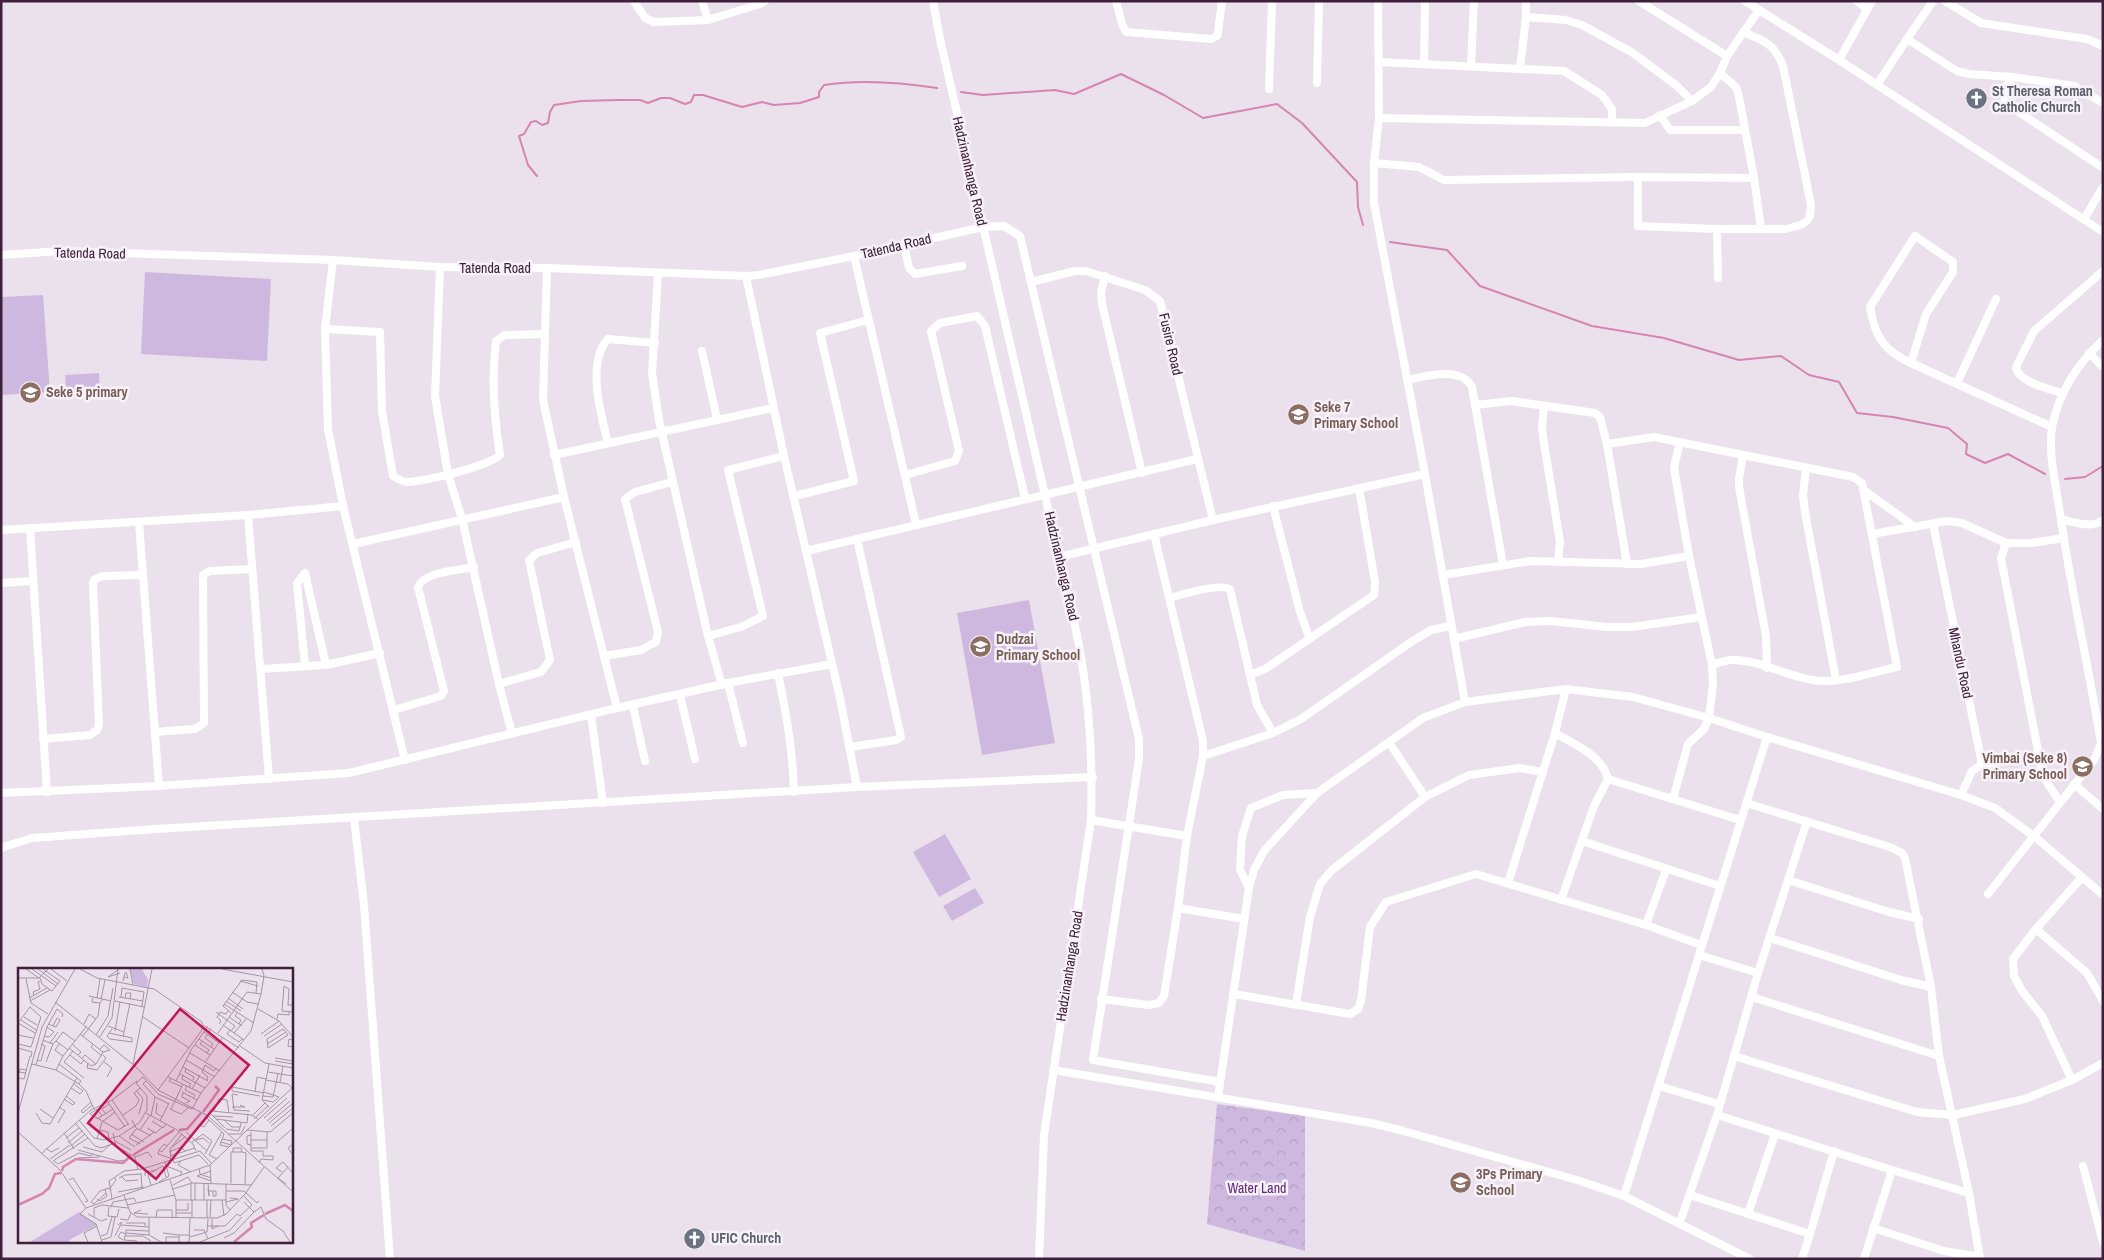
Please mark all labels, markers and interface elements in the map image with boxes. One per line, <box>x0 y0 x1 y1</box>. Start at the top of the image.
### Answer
place label: St Theresa Roman Catholic Church <box>1992 82 2093 116</box>
church icon: St Theresa Roman Catholic Church <box>1964 87 1988 111</box>
street label: Hadzinanhanga Road <box>949 115 991 227</box>
street label: Tatenda Road <box>859 229 933 263</box>
street label: Tatenda Road <box>54 243 126 263</box>
street label: Tatenda Road <box>459 259 531 277</box>
street label: Fusire Road <box>1155 311 1187 377</box>
school or university icon: Seke 5 primary <box>18 380 42 404</box>
place label: Seke 5 primary <box>46 383 128 401</box>
place label: Seke 7 Primary School <box>1314 398 1398 432</box>
school or university icon: Seke 7 Primary School <box>1286 403 1310 427</box>
street label: Hadzinanhanga Road <box>1041 510 1083 622</box>
street label: Mhandu Road <box>1945 626 1977 700</box>
place label: Dudzai Primary School <box>996 630 1080 664</box>
school or university icon: Dudzai Primary School <box>968 635 992 659</box>
place label: Vimbai (Seke 8) Primary School <box>1982 749 2067 783</box>
school or university icon: Vimbai (Seke 8) Primary School <box>2071 754 2095 778</box>
street label: Hadzinanhanga Road <box>1051 909 1087 1023</box>
inset map <box>18 968 292 1242</box>
place label: 3Ps Primary School <box>1476 1165 1543 1199</box>
school or university icon: 3Ps Primary School <box>1448 1170 1472 1194</box>
park label: Water Land <box>1228 1179 1286 1197</box>
church icon: UFIC Church <box>683 1226 707 1250</box>
place label: UFIC Church <box>711 1229 781 1247</box>

